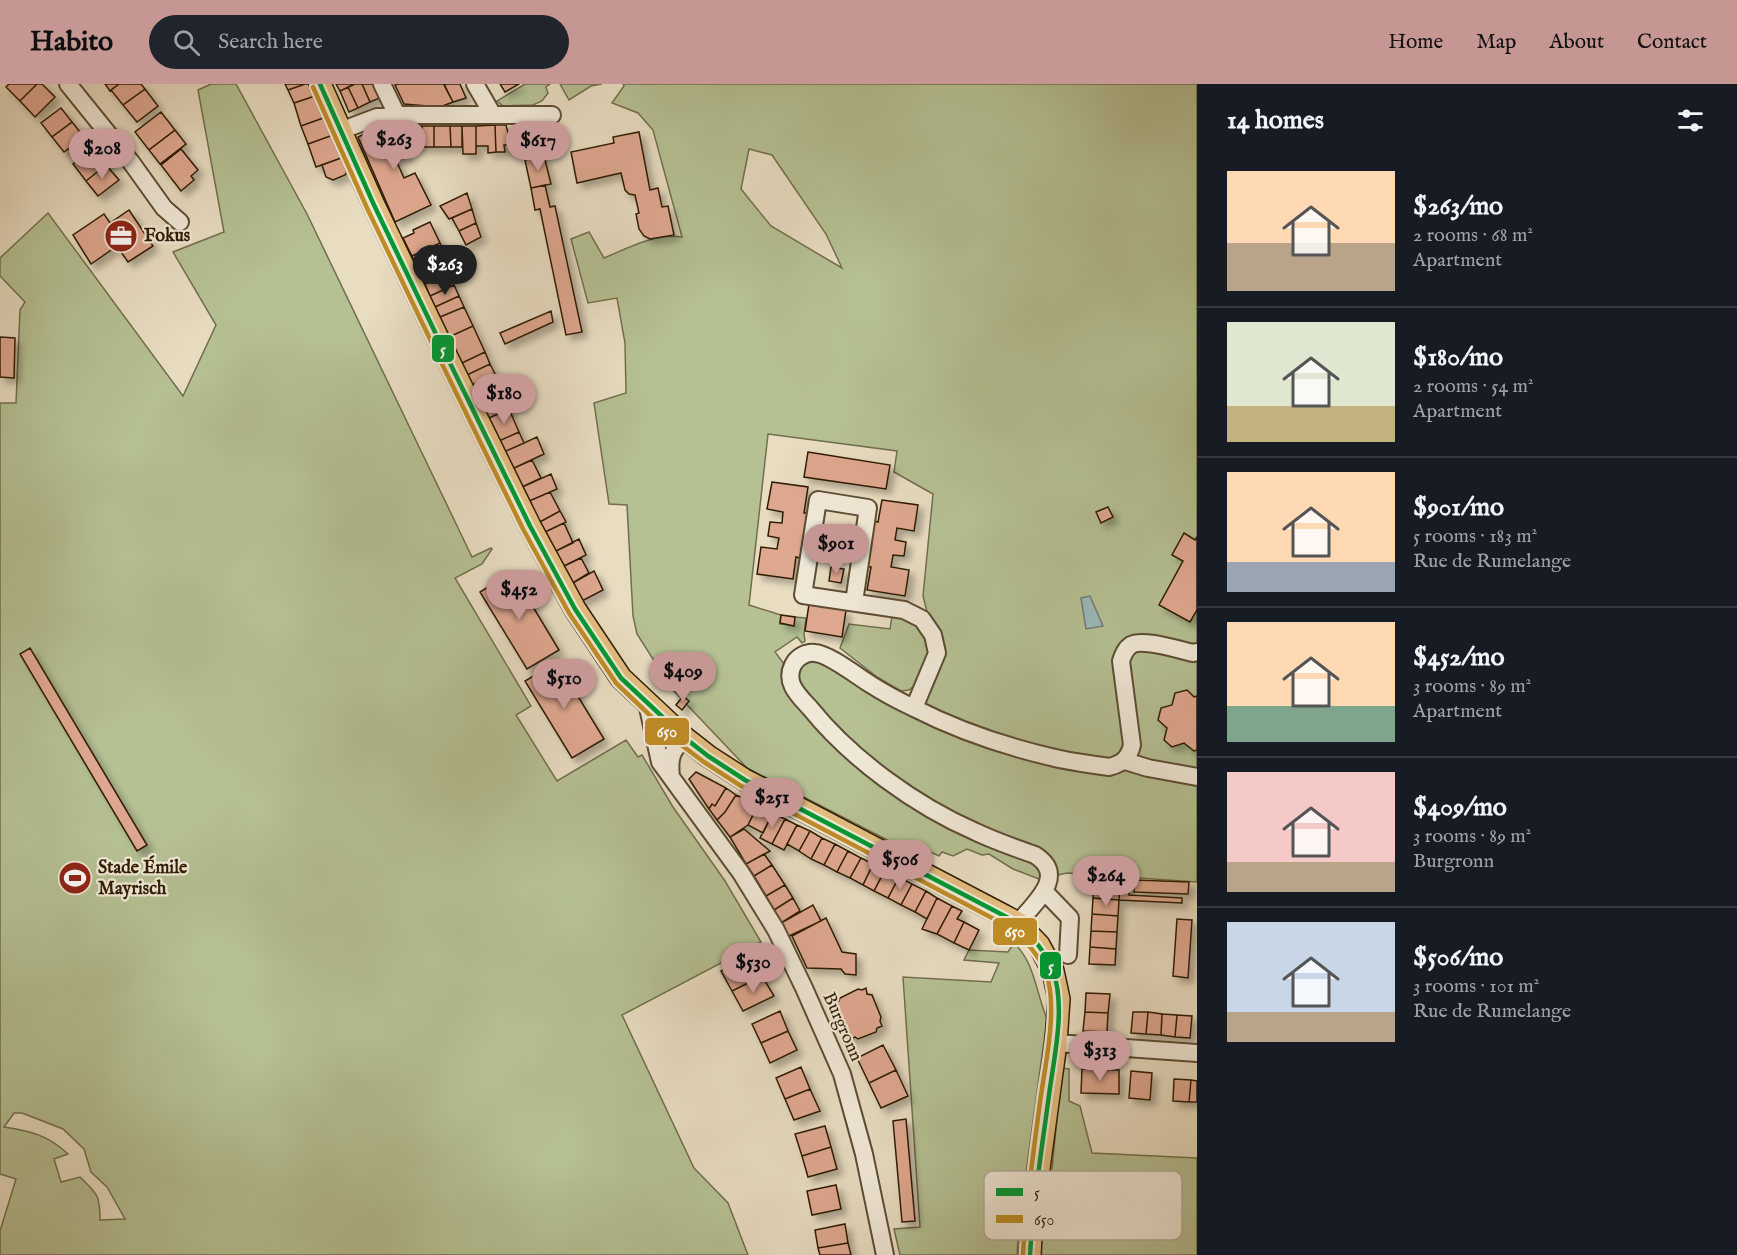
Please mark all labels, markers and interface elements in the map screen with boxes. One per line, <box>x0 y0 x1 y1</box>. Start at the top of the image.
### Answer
search box <box>149 15 569 69</box>
text: Habito <box>30 25 113 60</box>
icon: search <box>170 26 203 59</box>
text: Search here <box>218 28 323 56</box>
text: Home <box>1388 29 1443 56</box>
text: Map <box>1476 29 1516 56</box>
text: About <box>1549 29 1604 56</box>
text: Contact <box>1637 29 1707 56</box>
text: 14 homes <box>1227 104 1324 137</box>
icon: filters <box>1674 104 1707 137</box>
pin: $263 <box>358 120 430 171</box>
pin: $617 <box>502 121 574 172</box>
text: $263 <box>376 127 412 152</box>
text: $617 <box>520 128 556 153</box>
pin: $208 <box>66 129 138 180</box>
text: $208 <box>83 136 121 161</box>
text: $263/mo <box>1413 190 1503 223</box>
icon: home <box>1275 195 1347 267</box>
office icon: Fokus <box>103 218 139 254</box>
text: 2 rooms · 68 m² <box>1413 223 1533 248</box>
place label: Fokus <box>144 225 191 248</box>
pin: $263 <box>409 245 481 296</box>
text: Apartment <box>1413 248 1502 273</box>
text: $263 <box>427 252 463 277</box>
line badge: 5 <box>431 334 455 363</box>
text: 5 <box>440 341 446 361</box>
text: $180/mo <box>1413 341 1503 374</box>
icon: home <box>1275 346 1347 418</box>
pin: $180 <box>468 374 540 425</box>
text: 2 rooms · 54 m² <box>1413 374 1534 399</box>
text: $180 <box>486 381 522 406</box>
text: Apartment <box>1413 399 1502 424</box>
text: $901/mo <box>1413 491 1504 524</box>
icon: home <box>1275 496 1347 568</box>
pin: $901 <box>800 524 872 575</box>
text: 5 rooms · 183 m² <box>1413 524 1537 549</box>
text: $901 <box>818 531 854 556</box>
text: Rue de Rumelange <box>1413 549 1571 574</box>
pin: $452 <box>483 570 555 621</box>
text: $452 <box>500 577 538 602</box>
text: $452/mo <box>1413 641 1504 674</box>
icon: home <box>1275 646 1347 718</box>
pin: $409 <box>647 652 719 703</box>
pin: $510 <box>528 659 600 710</box>
text: $409 <box>663 659 703 684</box>
text: $510 <box>546 666 582 691</box>
text: 3 rooms · 89 m² <box>1413 674 1531 699</box>
text: Apartment <box>1413 699 1502 724</box>
line badge: 650 <box>644 717 690 746</box>
text: 650 <box>657 723 677 743</box>
pin: $251 <box>736 778 808 829</box>
text: $251 <box>754 785 790 810</box>
text: $409/mo <box>1413 791 1507 824</box>
icon: home <box>1275 796 1347 868</box>
text: 3 rooms · 89 m² <box>1413 824 1531 849</box>
pin: $506 <box>864 840 936 891</box>
text: $506 <box>882 847 918 872</box>
text: Burgronn <box>1413 849 1494 874</box>
place label: Stade Émile Mayrisch <box>98 855 188 901</box>
pin: $264 <box>1070 856 1142 907</box>
sports icon: Stade Émile Mayrisch <box>57 860 93 896</box>
text: $264 <box>1087 863 1125 888</box>
line badge: 650 <box>992 917 1038 946</box>
text: 650 <box>1005 923 1025 943</box>
text: $506/mo <box>1413 941 1503 974</box>
pin: $530 <box>717 943 789 994</box>
icon: home <box>1275 946 1347 1018</box>
text: $530 <box>735 950 771 975</box>
line badge: 5 <box>1039 951 1062 980</box>
text: 5 <box>1048 958 1054 978</box>
text: 3 rooms · 101 m² <box>1413 974 1539 999</box>
street label: Burgronn <box>817 989 868 1065</box>
text: Rue de Rumelange <box>1413 999 1571 1024</box>
pin: $313 <box>1064 1031 1136 1082</box>
text: $313 <box>1083 1038 1117 1063</box>
legend <box>984 1171 1182 1240</box>
text: 5 <box>1034 1184 1040 1204</box>
text: 650 <box>1034 1211 1054 1231</box>

